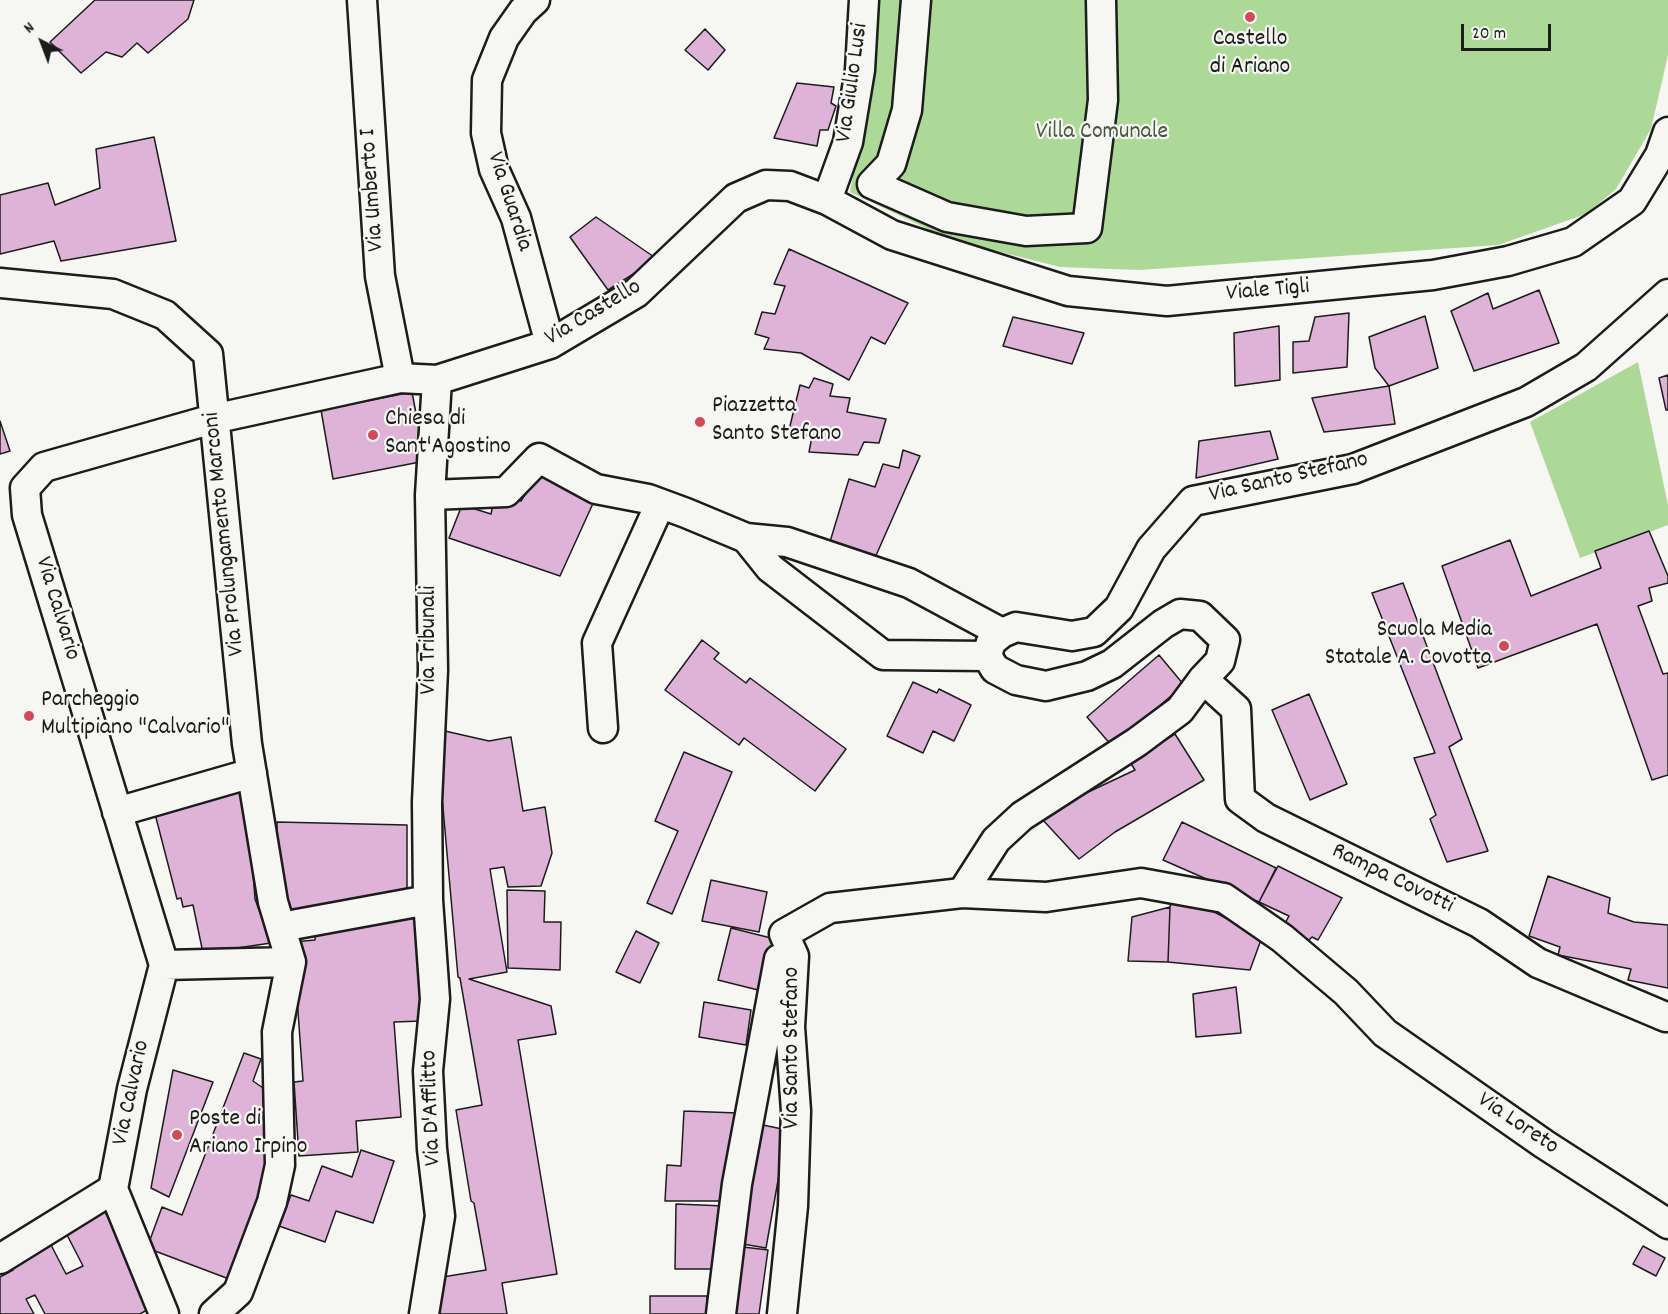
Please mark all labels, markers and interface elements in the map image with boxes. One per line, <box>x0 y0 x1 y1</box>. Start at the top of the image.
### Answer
marker: Castello di Ariano <box>1243 10 1257 24</box>
north arrow <box>12 12 72 72</box>
scale bar <box>1464 12 1554 50</box>
text: N <box>19 17 40 39</box>
street label: Via Giulio Lusi <box>831 21 877 145</box>
text: 20 m <box>1472 22 1506 47</box>
place label: Castello di Ariano <box>1210 27 1290 83</box>
park label: Villa Comunale <box>1036 120 1168 148</box>
street label: Via Umberto I <box>355 128 393 252</box>
street label: Via Guardia <box>479 149 537 255</box>
street label: Via Castello <box>541 274 647 354</box>
street label: Viale Tigli <box>1225 274 1311 310</box>
place label: Piazzetta Santo Stefano <box>712 394 841 450</box>
place label: Chiesa di Sant'Agostino <box>385 407 511 463</box>
street label: Via Prolungamento Marconi <box>199 411 253 657</box>
marker: Piazzetta Santo Stefano <box>693 415 707 429</box>
marker: Chiesa di Sant'Agostino <box>366 428 380 442</box>
street label: Via Santo Stefano <box>1207 447 1371 511</box>
street label: Via Calvario <box>27 554 85 664</box>
street label: Via Tribunali <box>417 586 445 694</box>
place label: Scuola Media Statale A. Covotta <box>1325 618 1492 674</box>
marker: Scuola Media Statale A. Covotta <box>1497 639 1511 653</box>
place label: Parcheggio Multipiano "Calvario" <box>41 688 229 744</box>
marker: Parcheggio Multipiano "Calvario" <box>22 709 36 723</box>
street label: Rampa Covotti <box>1326 838 1458 922</box>
street label: Via Santo Stefano <box>780 967 808 1129</box>
street label: Via Calvario <box>108 1038 158 1148</box>
street label: Via D'Afflitto <box>417 1049 449 1167</box>
street label: Via Loreto <box>1471 1087 1563 1163</box>
place label: Poste di Ariano Irpino <box>189 1107 307 1163</box>
marker: Poste di Ariano Irpino <box>170 1128 184 1142</box>

